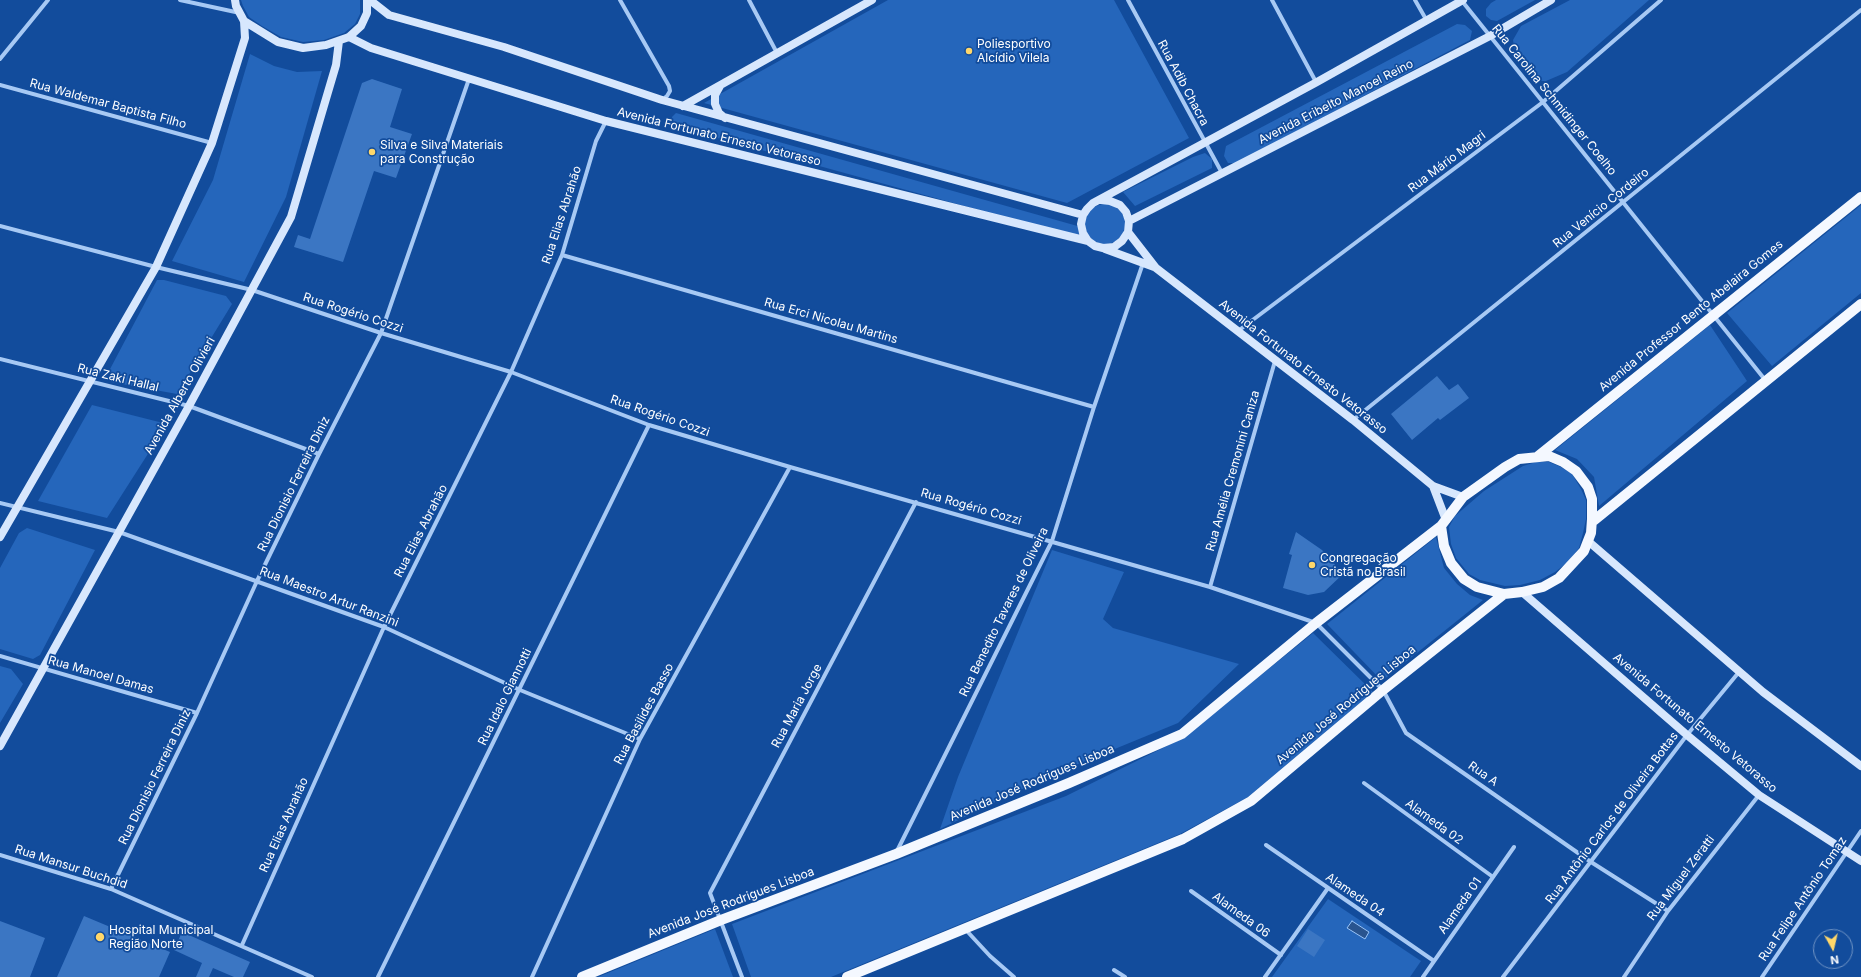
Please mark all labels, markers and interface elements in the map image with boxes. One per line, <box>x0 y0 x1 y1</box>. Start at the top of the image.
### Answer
street label: Rua Carolina Schmidinger Coelho <box>1489 22 1619 178</box>
place label: Poliesportivo Alcídio Vilela <box>977 37 1051 65</box>
street label: Rua Adib Chacra <box>1154 38 1212 128</box>
marker: Poliesportivo Alcídio Vilela <box>964 46 974 56</box>
street label: Avenida Eribelto Manoel Reino <box>1256 57 1416 147</box>
street label: Rua Waldemar Baptista Filho <box>28 76 188 132</box>
street label: Avenida Fortunato Ernesto Vetorasso <box>616 105 822 169</box>
street label: Rua Mário Magri <box>1405 128 1489 196</box>
place label: Silva e Silva Materiais para Construção <box>380 138 503 166</box>
marker: Silva e Silva Materiais para Construção <box>367 147 377 157</box>
street label: Rua Elias Abrahão <box>539 164 585 266</box>
street label: Rua Venício Cordeiro <box>1550 165 1652 251</box>
street label: Avenida Professor Bento Abelaira Gomes <box>1596 237 1786 395</box>
street label: Rua Rogério Cozzi <box>301 290 405 336</box>
street label: Rua Erci Nicolau Martins <box>763 295 899 347</box>
street label: Avenida Fortunato Ernesto Vetorasso <box>1216 297 1390 437</box>
street label: Avenida Alberto Olivieri <box>142 335 218 457</box>
street label: Rua Zaki Hallal <box>76 361 160 395</box>
street label: Rua Amélia Cremonini Caniza <box>1203 389 1263 553</box>
street label: Rua Rogério Cozzi <box>608 392 712 440</box>
street label: Rua Dionisio Ferreira Diniz <box>255 414 333 554</box>
street label: Rua Elias Abrahão <box>391 482 451 580</box>
street label: Rua Rogério Cozzi <box>919 486 1023 528</box>
street label: Rua Benedito Tavares de Oliveira <box>957 525 1051 699</box>
place label: Congregação Cristã no Brasil <box>1320 551 1406 579</box>
marker: Congregação Cristã no Brasil <box>1307 560 1317 570</box>
street label: Rua Maestro Artur Ranzini <box>258 564 400 630</box>
street label: Avenida José Rodrigues Lisboa <box>1273 642 1419 768</box>
street label: Rua Idalo Giannotti <box>475 646 535 748</box>
street label: Avenida Fortunato Ernesto Vetorasso <box>1610 650 1780 796</box>
street label: Rua Manoel Damas <box>47 653 155 697</box>
street label: Rua Basilides Basso <box>611 661 677 767</box>
street label: Rua Maria Jorge <box>769 662 825 750</box>
street label: Rua Dionisio Ferreira Diniz <box>116 707 194 847</box>
street label: Rua Antônio Carlos de Oliveira Bottas <box>1543 729 1681 907</box>
street label: Avenida José Rodrigues Lisboa <box>948 742 1116 824</box>
street label: Rua A <box>1465 759 1501 789</box>
street label: Rua Elias Abrahão <box>257 775 311 875</box>
street label: Alameda 02 <box>1402 796 1466 848</box>
street label: Rua Miguel Zeratti <box>1644 833 1718 923</box>
street label: Rua Felipe Antônio Tomaz <box>1756 834 1850 964</box>
street label: Rua Mansur Buchdid <box>13 842 129 892</box>
street label: Avenida José Rodrigues Lisboa <box>646 864 816 942</box>
street label: Alameda 04 <box>1323 870 1387 920</box>
street label: Alameda 01 <box>1435 875 1485 937</box>
street label: Alameda 06 <box>1209 889 1273 941</box>
place label: Hospital Municipal Região Norte <box>109 923 214 951</box>
north arrow <box>1813 929 1853 969</box>
marker: Hospital Municipal Região Norte <box>94 931 106 943</box>
text: N <box>1829 952 1840 967</box>

